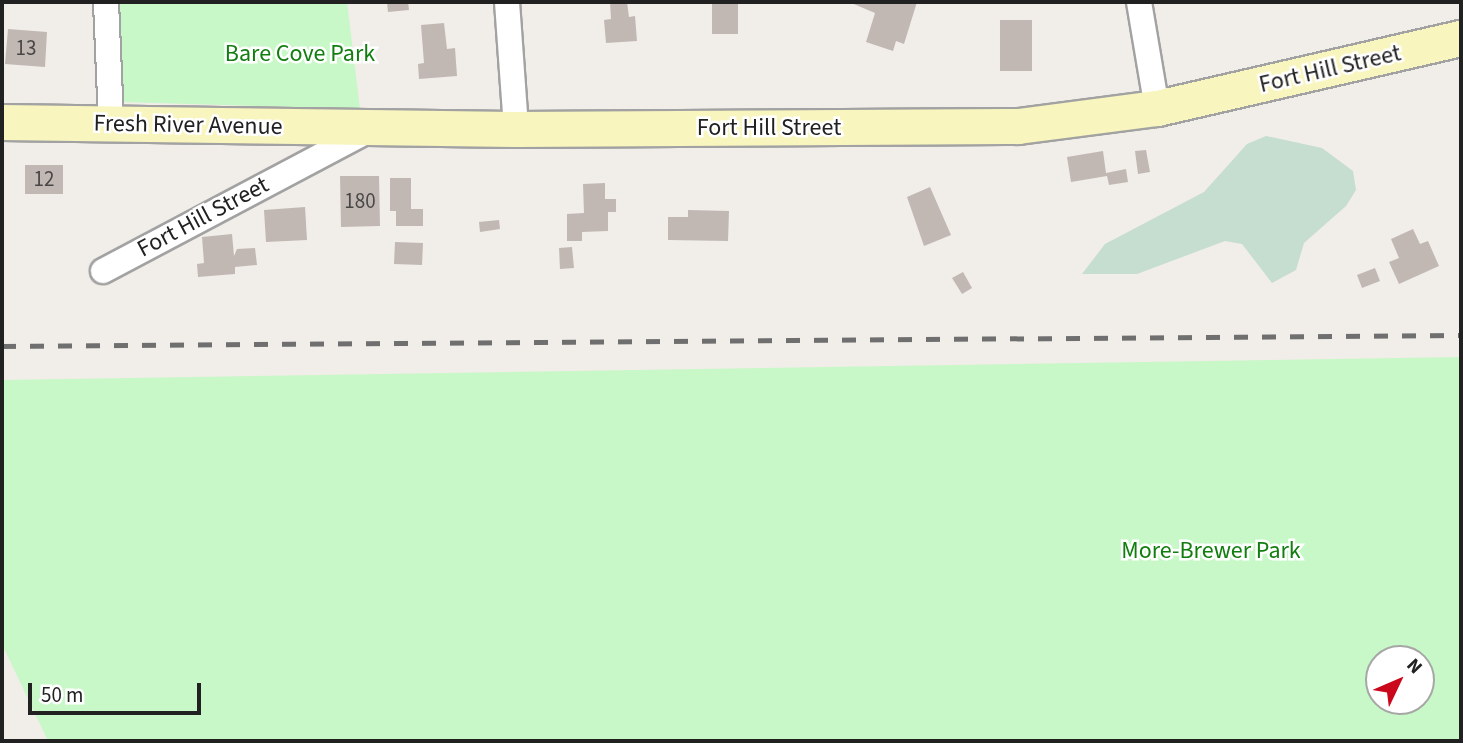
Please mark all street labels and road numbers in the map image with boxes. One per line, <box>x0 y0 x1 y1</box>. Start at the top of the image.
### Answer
street label: Fort Hill Street <box>1256 39 1404 99</box>
street label: Fresh River Avenue <box>93 109 283 141</box>
street label: Fort Hill Street <box>697 114 841 142</box>
street label: Fort Hill Street <box>132 170 274 264</box>

